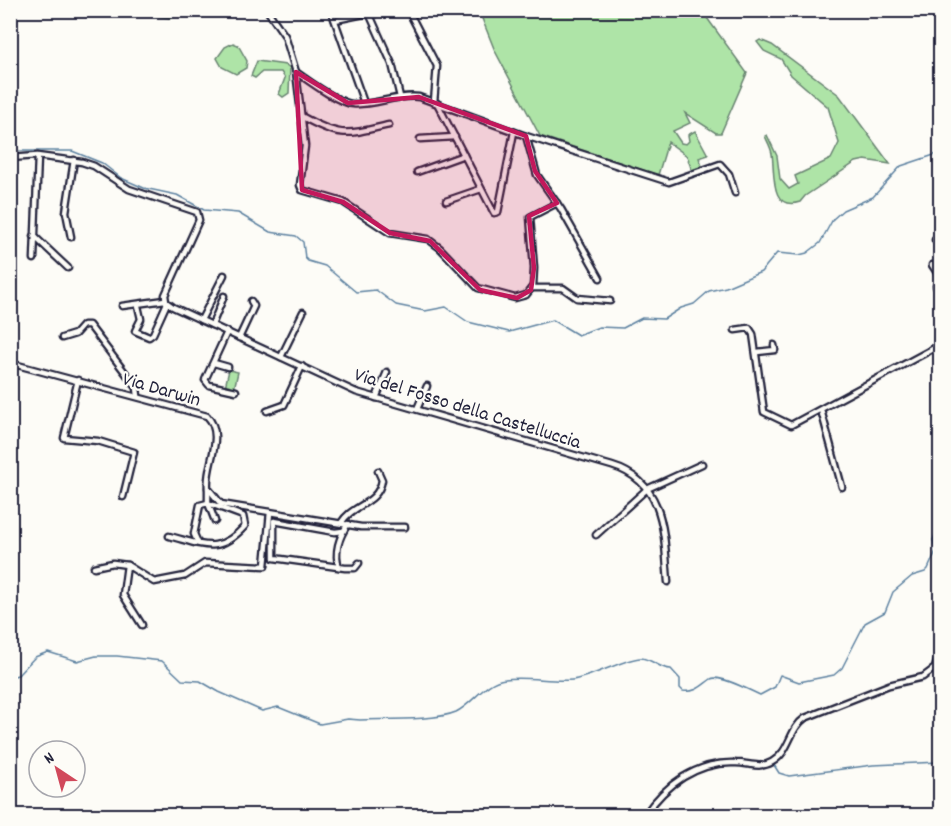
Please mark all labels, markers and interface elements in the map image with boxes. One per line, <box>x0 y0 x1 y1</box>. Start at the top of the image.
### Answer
street label: Via del Fosso della Castelluccia <box>350 362 584 458</box>
street label: Via Darwin <box>119 366 204 415</box>
north arrow <box>27 739 87 799</box>
text: N <box>40 747 60 771</box>

